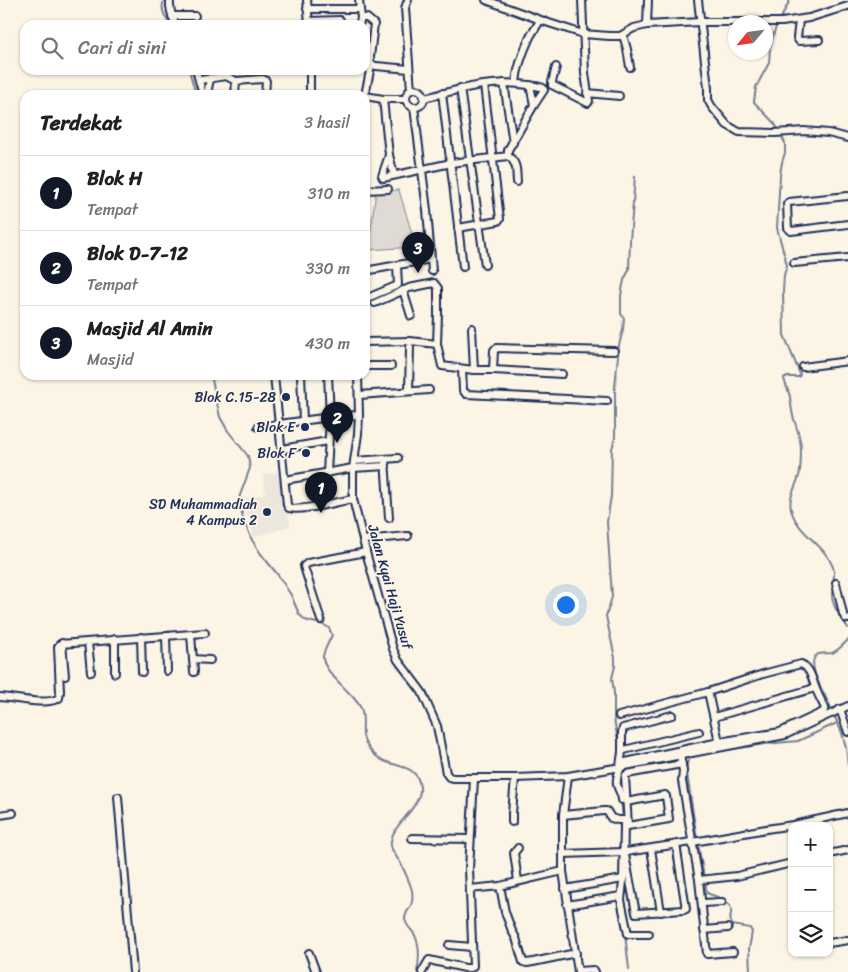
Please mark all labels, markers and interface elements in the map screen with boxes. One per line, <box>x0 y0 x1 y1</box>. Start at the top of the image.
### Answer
north arrow <box>728 15 773 60</box>
search box <box>20 20 370 75</box>
text: Cari di sini <box>78 31 166 64</box>
icon: search <box>38 34 66 62</box>
text: Terdekat <box>40 104 122 142</box>
text: 3 hasil <box>304 108 350 137</box>
text: Blok H <box>87 162 143 195</box>
text: 1 <box>53 179 59 208</box>
text: 310 m <box>308 179 350 208</box>
text: Tempat <box>87 195 138 224</box>
pin: 3 <box>402 232 434 273</box>
text: Blok D-7-12 <box>87 237 188 270</box>
text: 2 <box>51 254 61 283</box>
text: 330 m <box>306 254 350 283</box>
text: Tempat <box>87 270 138 299</box>
text: Masjid Al Amin <box>87 312 212 345</box>
text: 3 <box>52 329 60 358</box>
text: 430 m <box>305 329 350 358</box>
text: Masjid <box>87 345 134 374</box>
place label: Blok C.15-28 <box>194 385 277 410</box>
marker: Blok C.15-28 <box>280 391 292 403</box>
pin: 2 <box>321 402 353 443</box>
place label: Blok E <box>256 415 296 440</box>
marker: Blok E <box>299 421 311 433</box>
place label: Blok F <box>257 441 297 466</box>
marker: Blok F <box>300 447 312 459</box>
pin: 1 <box>305 472 337 513</box>
place label: SD Muhammadiah 4 Kampus 2 <box>149 492 257 533</box>
marker: SD Muhammadiah 4 Kampus 2 <box>261 506 273 518</box>
street label: Jalan Kyai Haji Yusuf <box>360 521 420 654</box>
your location <box>553 592 579 618</box>
map controls <box>788 822 833 957</box>
button: + <box>788 822 833 867</box>
button: − <box>788 867 833 912</box>
button: layers <box>788 912 833 957</box>

